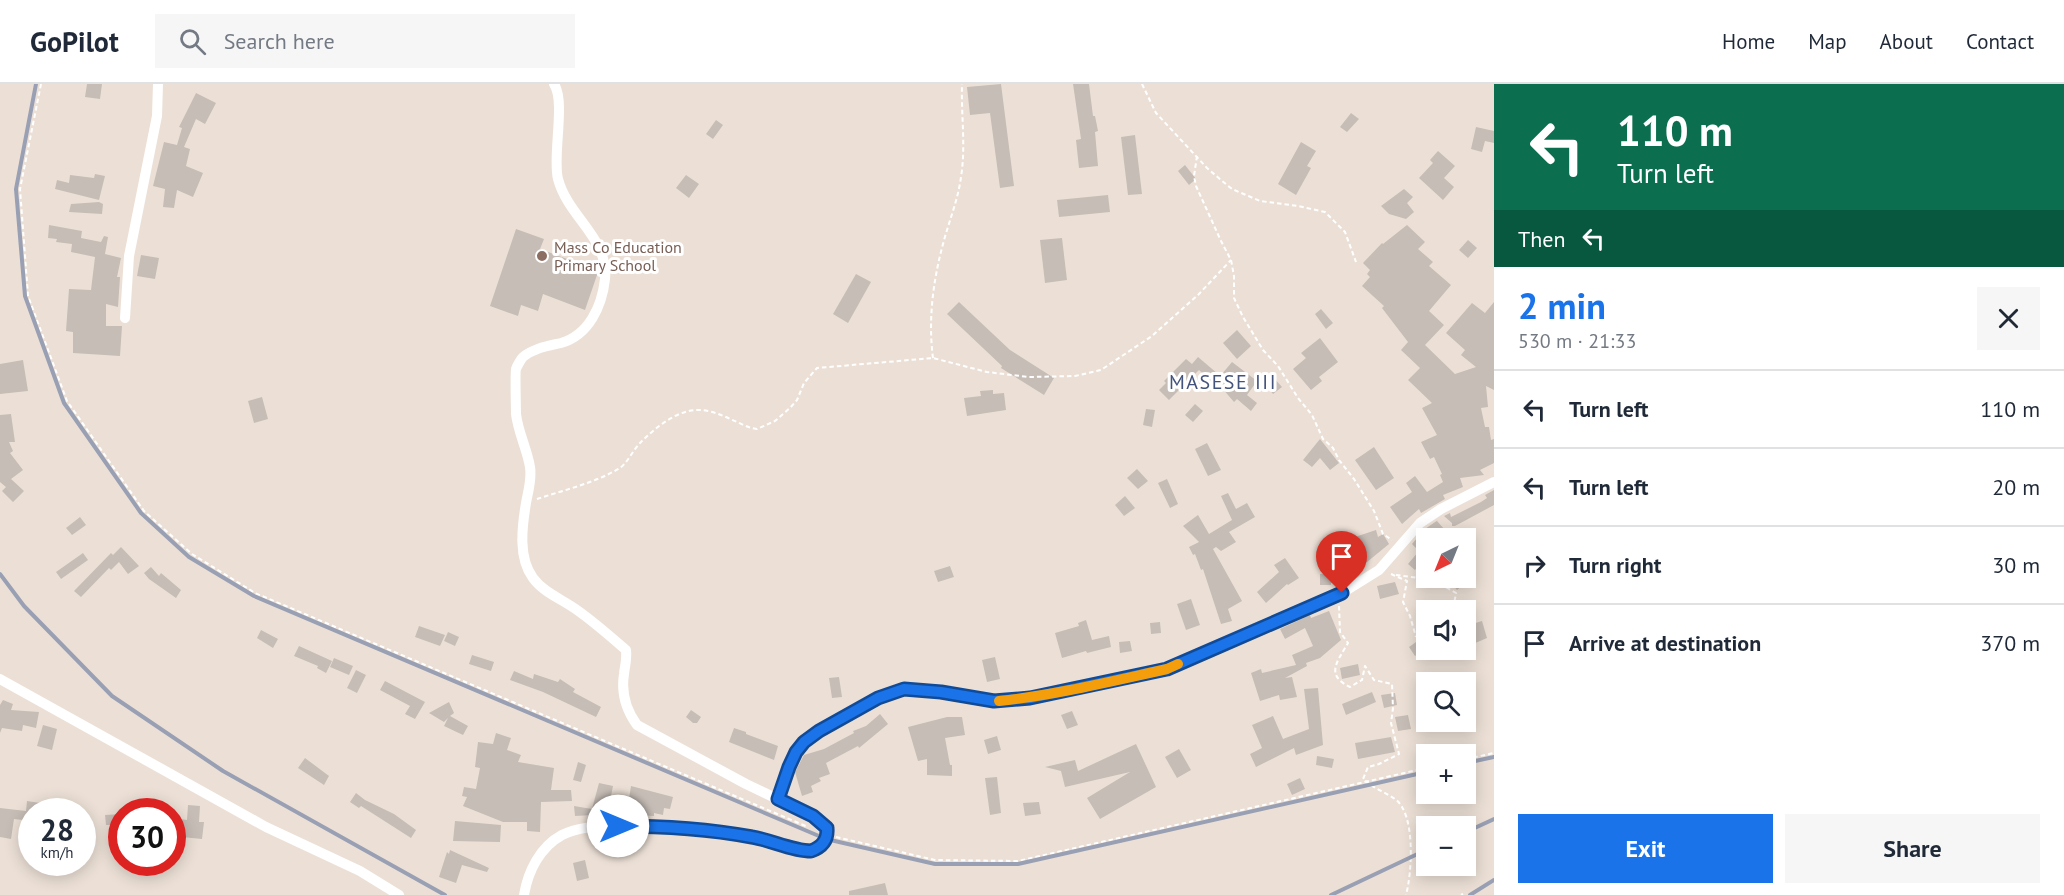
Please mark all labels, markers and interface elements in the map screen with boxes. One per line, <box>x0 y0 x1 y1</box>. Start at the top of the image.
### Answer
search box <box>155 14 575 68</box>
text: GoPilot <box>30 23 119 60</box>
icon: search <box>176 25 209 58</box>
text: Search here <box>224 27 335 55</box>
text: Home <box>1722 28 1775 55</box>
text: Map <box>1808 28 1847 55</box>
text: About <box>1880 28 1933 55</box>
text: Contact <box>1966 28 2034 55</box>
text: 110 m <box>1617 103 1733 158</box>
icon: left <box>1518 108 1596 186</box>
text: Turn left <box>1617 156 1714 190</box>
icon: left <box>1577 222 1610 255</box>
text: Then <box>1518 225 1565 253</box>
place label: Mass Co Education Primary School <box>554 237 682 275</box>
marker: Mass Co Education Primary School <box>535 249 549 263</box>
text: 2 min <box>1518 282 1606 329</box>
button: close <box>1977 287 2040 350</box>
text: 530 m · 21:33 <box>1518 328 1636 354</box>
district label: MASESE III <box>1169 369 1277 395</box>
icon: left <box>1518 393 1551 426</box>
text: Turn left <box>1569 395 1649 423</box>
text: 110 m <box>1980 395 2040 423</box>
icon: left <box>1518 471 1551 504</box>
text: Turn left <box>1569 473 1649 501</box>
text: 20 m <box>1992 473 2040 501</box>
north arrow <box>1416 528 1476 588</box>
map controls <box>1416 528 1476 876</box>
pin <box>1316 531 1367 593</box>
icon: arrive <box>1325 540 1358 573</box>
icon: right <box>1518 549 1551 582</box>
text: Turn right <box>1569 551 1661 579</box>
text: 30 m <box>1992 551 2040 579</box>
button: sound <box>1416 600 1476 660</box>
icon: arrive <box>1518 627 1551 660</box>
text: Arrive at destination <box>1569 629 1761 657</box>
text: 370 m <box>1980 629 2040 657</box>
button: search <box>1416 672 1476 732</box>
button: + <box>1416 744 1476 804</box>
position arrow <box>586 794 650 858</box>
speed limit sign: 30 <box>108 798 186 876</box>
text: 28 <box>40 810 74 849</box>
button: Exit <box>1518 814 1773 883</box>
button: Share <box>1785 814 2040 883</box>
button: − <box>1416 816 1476 876</box>
text: km/h <box>41 843 73 862</box>

